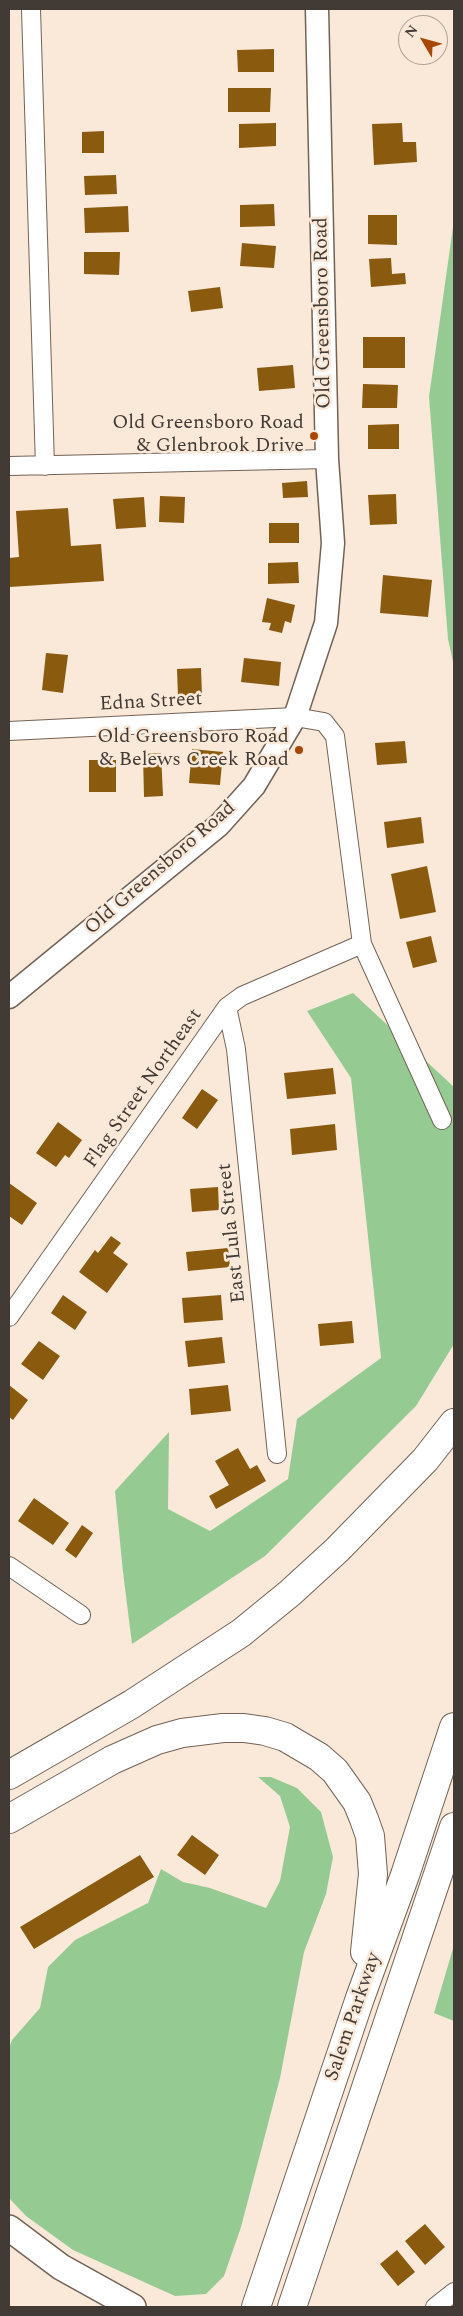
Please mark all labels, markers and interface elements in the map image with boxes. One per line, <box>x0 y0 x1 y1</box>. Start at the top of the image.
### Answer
north arrow <box>398 15 448 65</box>
text: N <box>400 20 423 42</box>
street label: Old Greensboro Road <box>310 217 338 409</box>
place label: Old Greensboro Road & Glenbrook Drive <box>112 412 304 459</box>
marker: Old Greensboro Road & Glenbrook Drive <box>308 430 320 442</box>
street label: Edna Street <box>99 688 203 718</box>
place label: Old Greensboro Road & Belews Creek Road <box>97 726 289 773</box>
marker: Old Greensboro Road & Belews Creek Road <box>293 744 305 756</box>
street label: Old Greensboro Road <box>81 797 241 941</box>
street label: Flag Street Northeast <box>80 1005 208 1173</box>
street label: East Lula Street <box>214 1162 252 1304</box>
street label: Salem Parkway <box>321 1950 387 2084</box>

